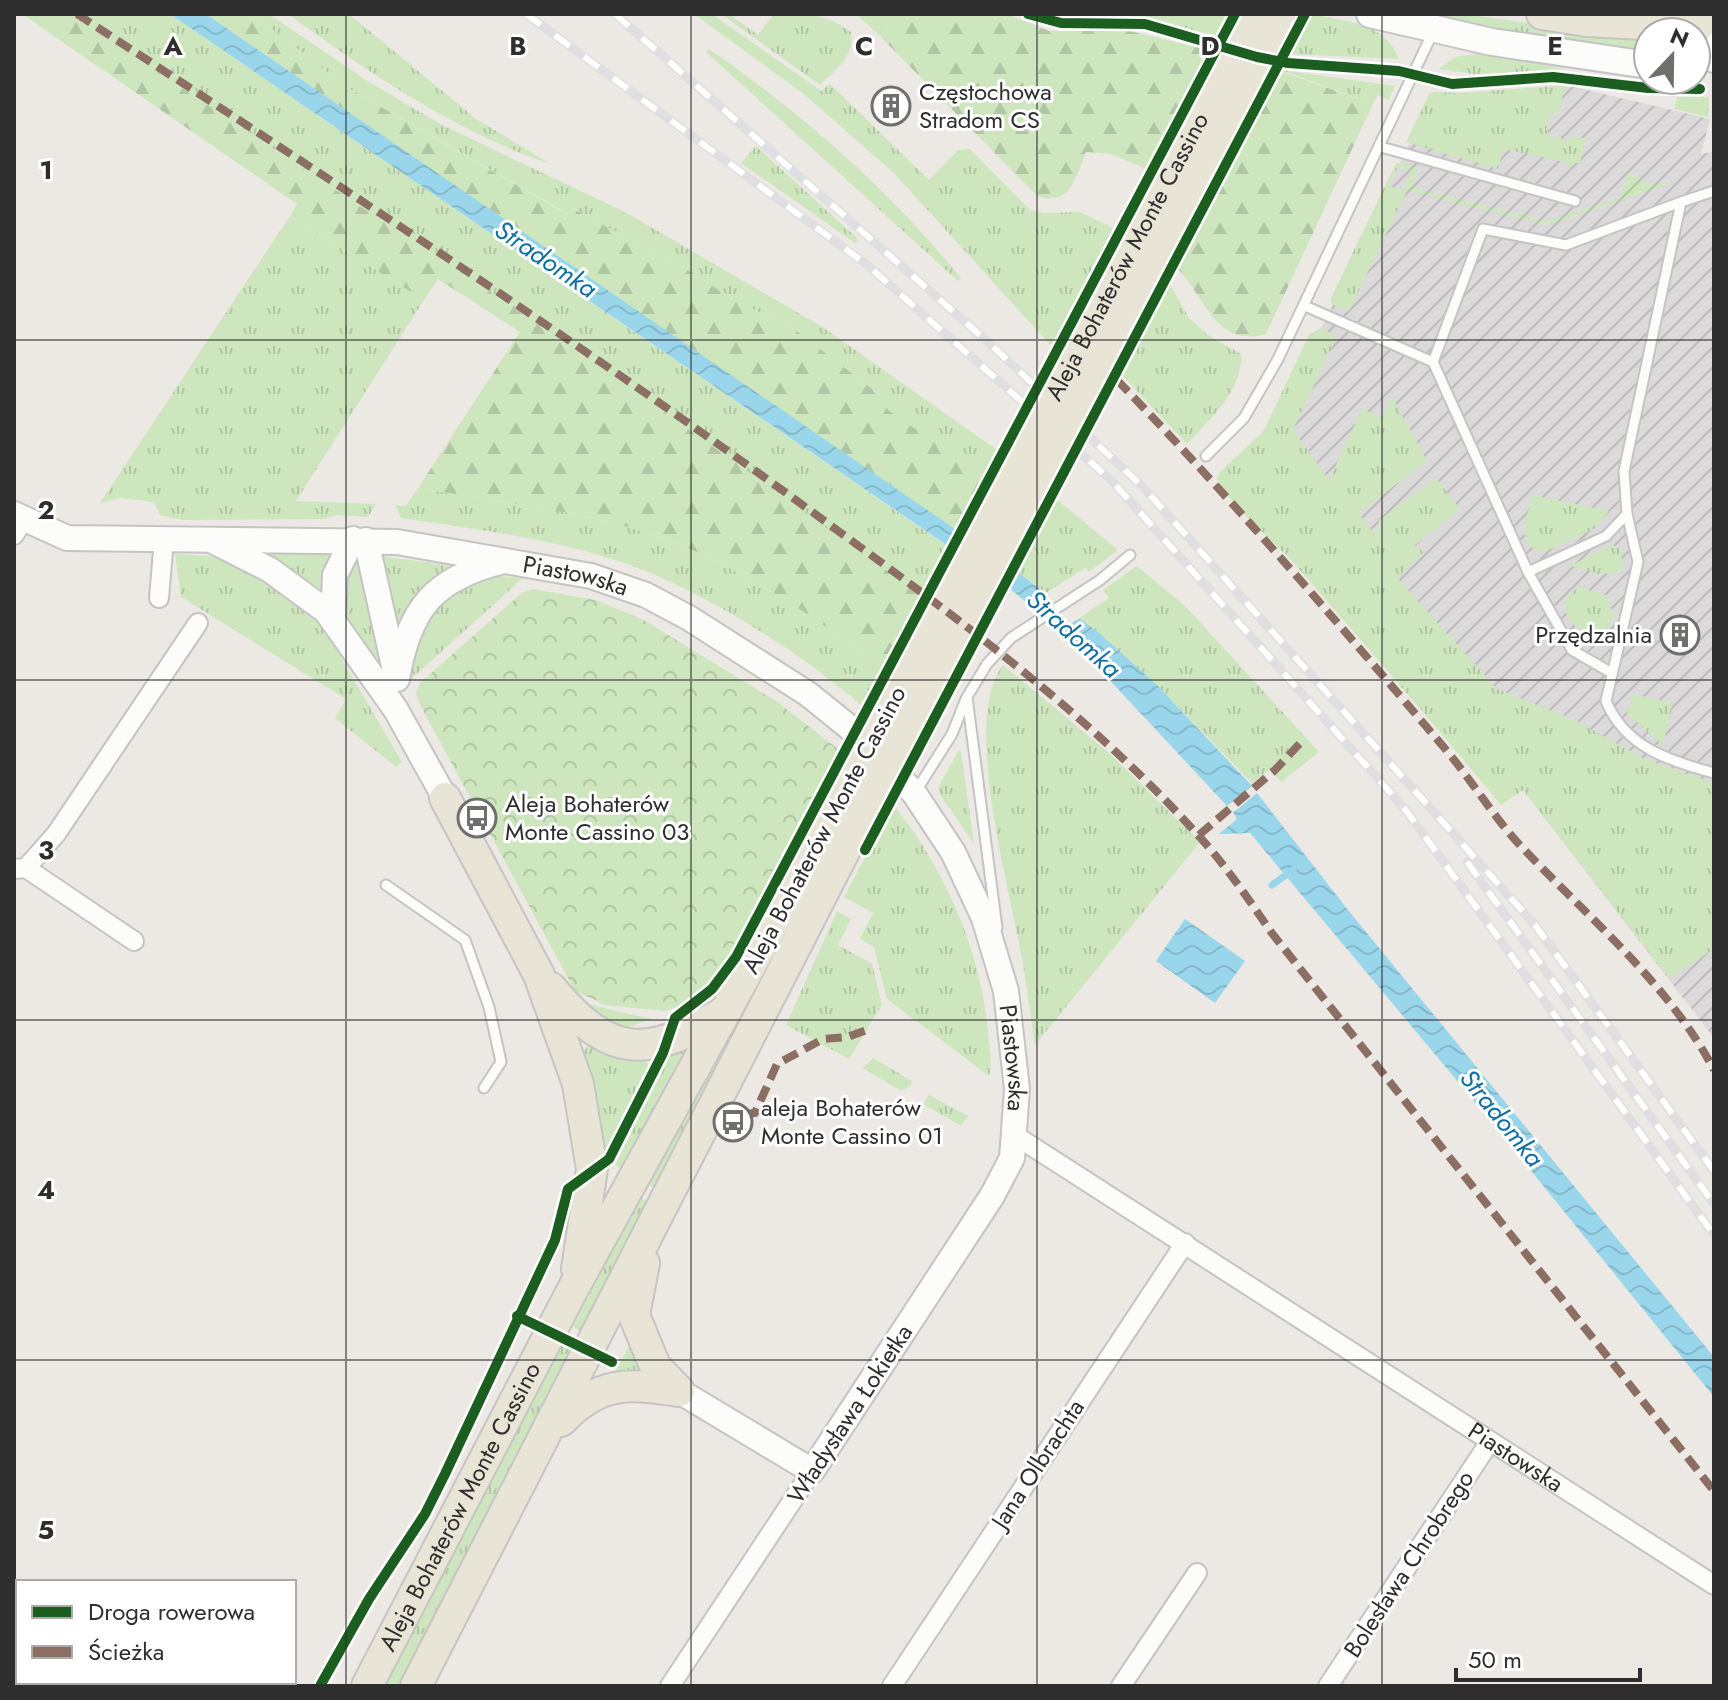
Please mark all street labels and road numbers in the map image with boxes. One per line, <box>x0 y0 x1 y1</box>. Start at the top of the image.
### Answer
street label: Aleja Bohaterów Monte Cassino <box>1036 106 1217 407</box>
street label: Piastowska <box>520 546 633 605</box>
street label: Aleja Bohaterów Monte Cassino <box>733 680 914 980</box>
street label: Piastowska <box>991 1003 1035 1113</box>
street label: Władysława Łokietka <box>778 1317 921 1510</box>
street label: Aleja Bohaterów Monte Cassino <box>370 1356 549 1657</box>
street label: Jana Olbrachta <box>981 1392 1093 1538</box>
street label: Piastowska <box>1461 1413 1570 1501</box>
street label: Bolesława Chrobrego <box>1335 1463 1482 1664</box>

